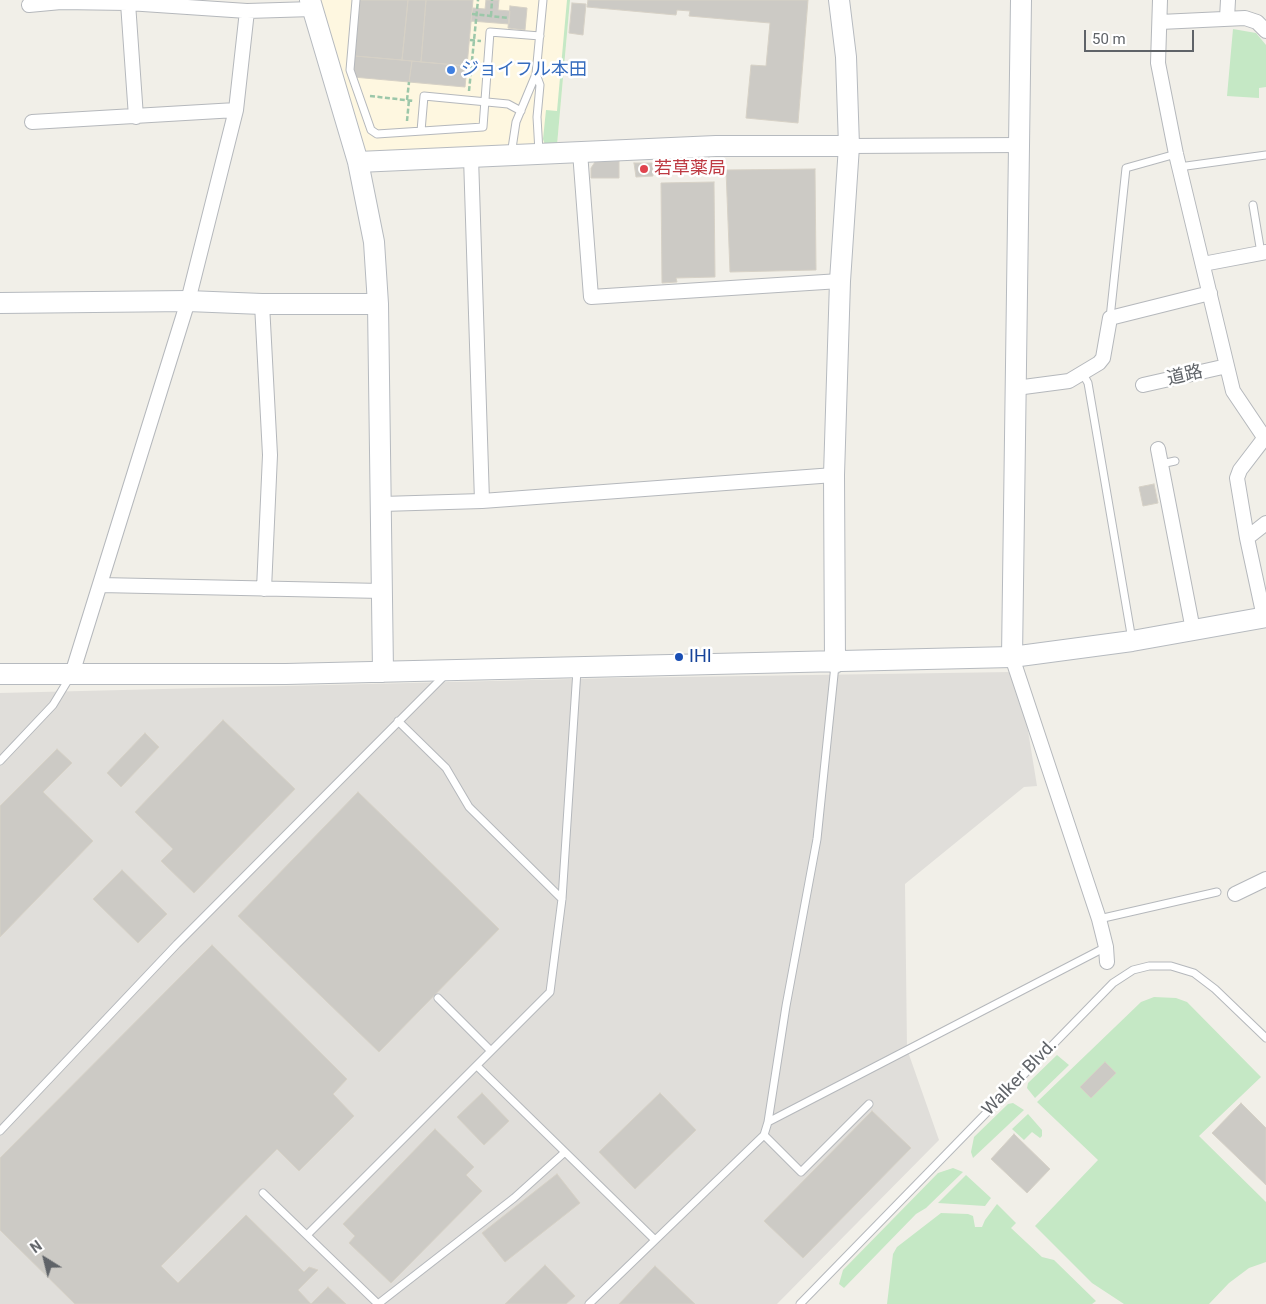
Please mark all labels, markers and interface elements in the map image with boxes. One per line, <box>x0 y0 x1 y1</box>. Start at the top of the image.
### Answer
scale bar <box>1086 20 1196 52</box>
text: 50 m <box>1092 30 1126 48</box>
place label: ジョイフル本田 <box>461 59 587 81</box>
marker: ジョイフル本田 <box>445 64 457 76</box>
place label: 若草薬局 <box>654 158 726 180</box>
marker: 若草薬局 <box>638 163 650 175</box>
street label: 道路 <box>1165 361 1205 391</box>
place label: IHI <box>689 646 712 668</box>
marker: IHI <box>673 651 685 663</box>
street label: Walker Blvd. <box>978 1035 1062 1121</box>
north arrow <box>20 1234 70 1284</box>
text: N <box>27 1237 45 1256</box>

